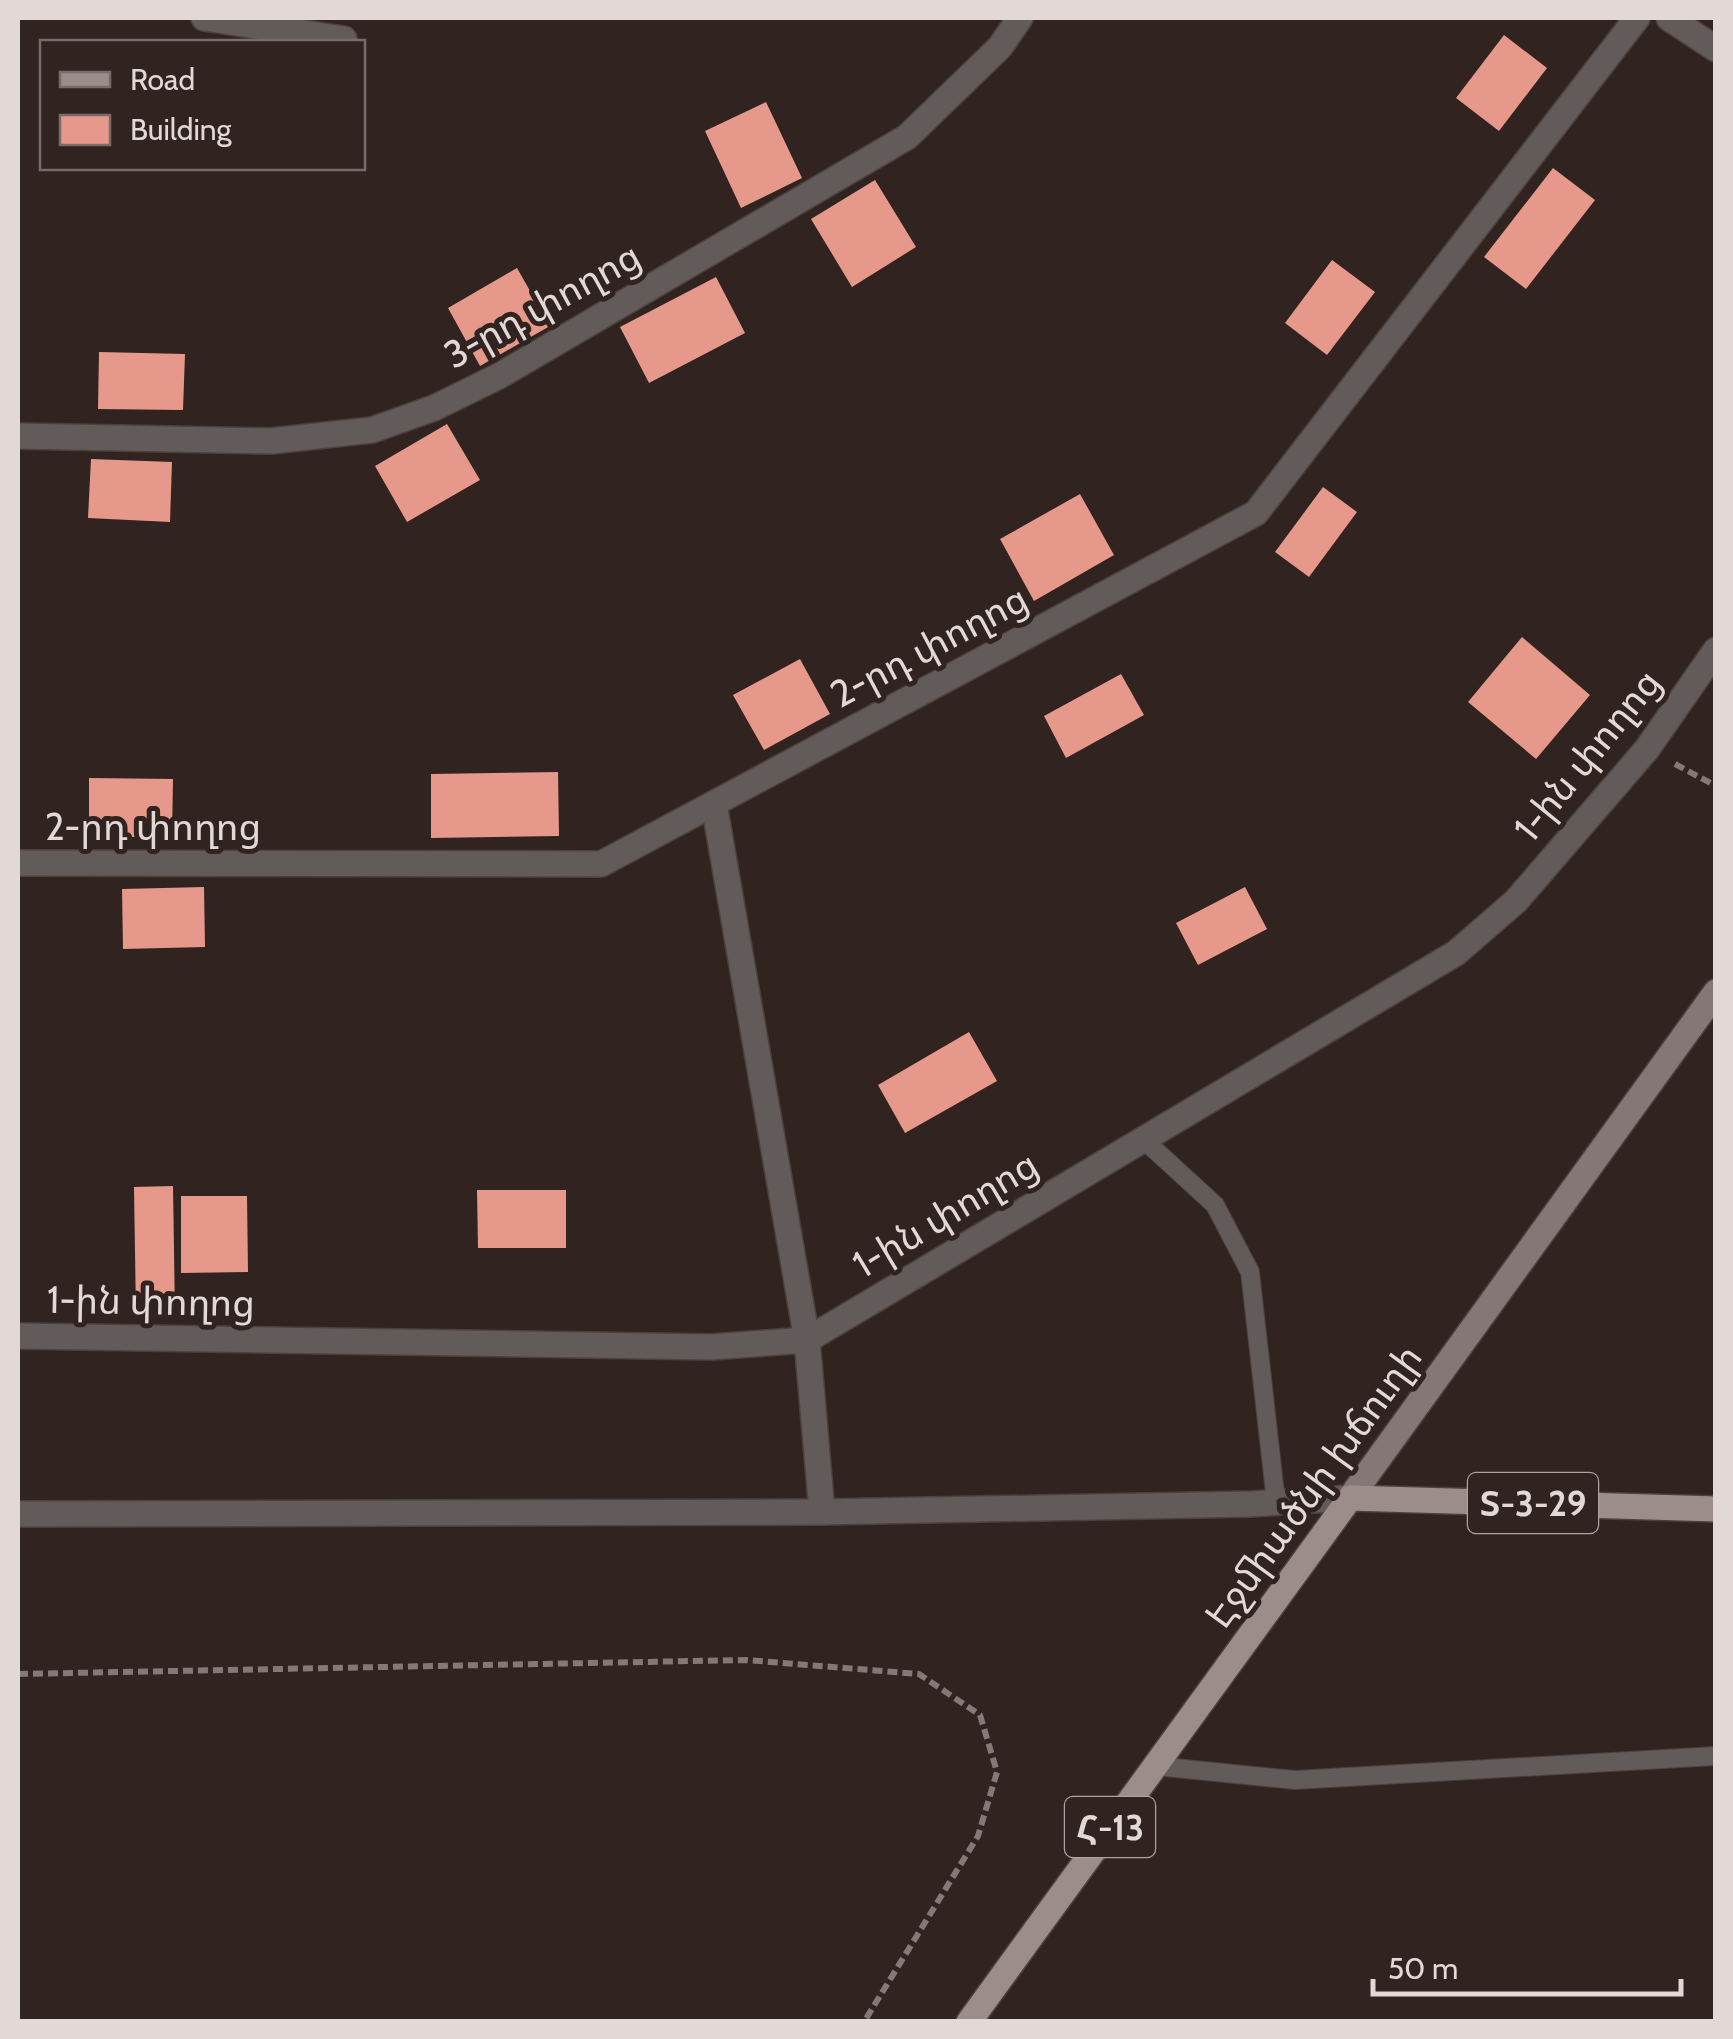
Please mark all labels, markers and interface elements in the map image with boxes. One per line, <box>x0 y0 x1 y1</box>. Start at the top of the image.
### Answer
legend <box>40 40 365 170</box>
text: Road <box>130 61 195 98</box>
text: Building <box>130 111 233 148</box>
street label: 3-րդ փողոց <box>435 232 649 378</box>
street label: 2-րդ փողոց <box>822 574 1036 718</box>
street label: 1-ին փողոց <box>1503 659 1671 851</box>
street label: 2-րդ փողոց <box>45 803 261 850</box>
street label: 1-ին փողոց <box>844 1140 1046 1288</box>
street label: 1-ին փողոց <box>47 1276 255 1326</box>
street label: Էջմիածնի խճուղի <box>1194 1335 1432 1637</box>
road number: Տ-3-29 <box>1468 1473 1598 1533</box>
road number: Հ-13 <box>1065 1797 1155 1857</box>
scale bar <box>1373 1934 1680 1996</box>
text: 50 m <box>1388 1950 1458 1987</box>

